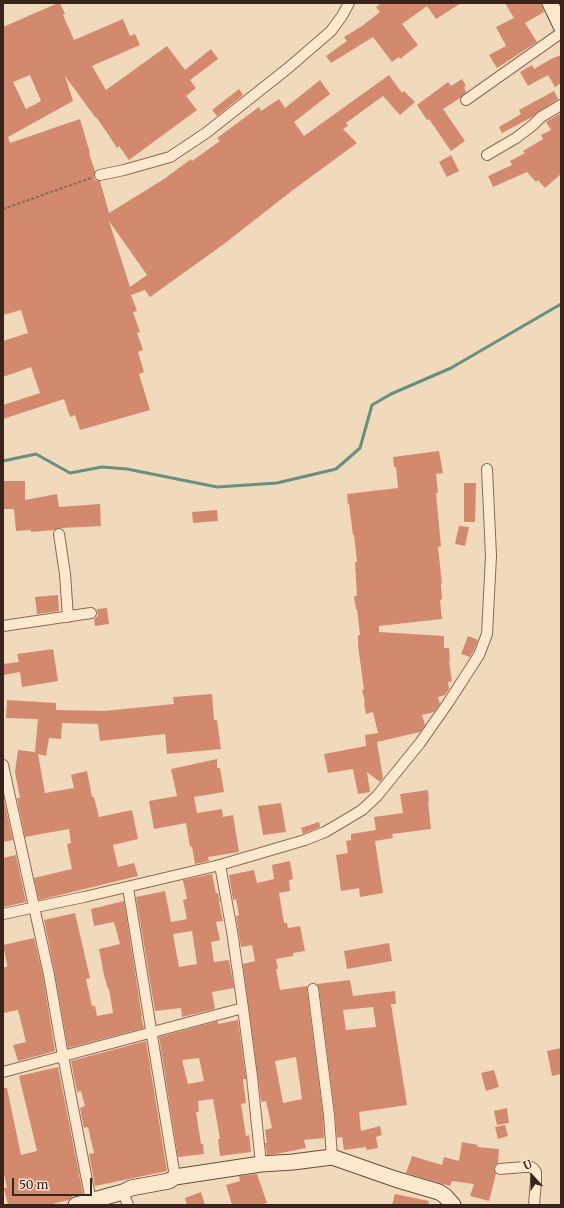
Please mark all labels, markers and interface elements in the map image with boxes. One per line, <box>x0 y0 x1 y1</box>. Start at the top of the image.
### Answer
north arrow <box>512 1156 552 1196</box>
text: U <box>521 1157 534 1173</box>
scale bar <box>14 1170 94 1196</box>
text: 50 m <box>19 1177 48 1192</box>

